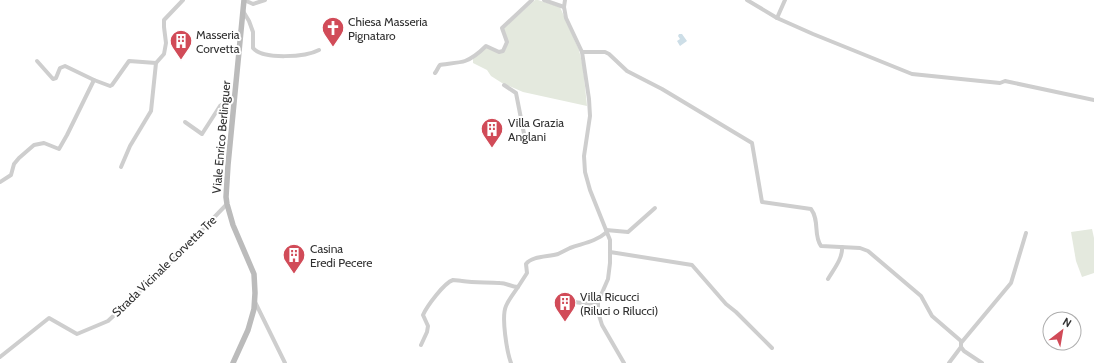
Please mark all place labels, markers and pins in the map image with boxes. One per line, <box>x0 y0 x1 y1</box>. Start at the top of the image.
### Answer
place label: Chiesa Masseria Pignataro <box>348 14 428 43</box>
church icon: Chiesa Masseria Pignataro <box>320 15 346 48</box>
place label: Masseria Corvetta <box>196 27 240 56</box>
building icon: Masseria Corvetta <box>168 28 194 61</box>
place label: Villa Grazia Anglani <box>508 115 564 144</box>
building icon: Villa Grazia Anglani <box>479 116 505 149</box>
place label: Casina Eredi Pecere <box>310 241 372 270</box>
building icon: Casina Eredi Pecere <box>281 242 307 275</box>
place label: Villa Ricucci (Riluci o Rilucci) <box>580 289 658 318</box>
building icon: Villa Ricucci (Riluci o Rilucci) <box>552 290 578 323</box>

